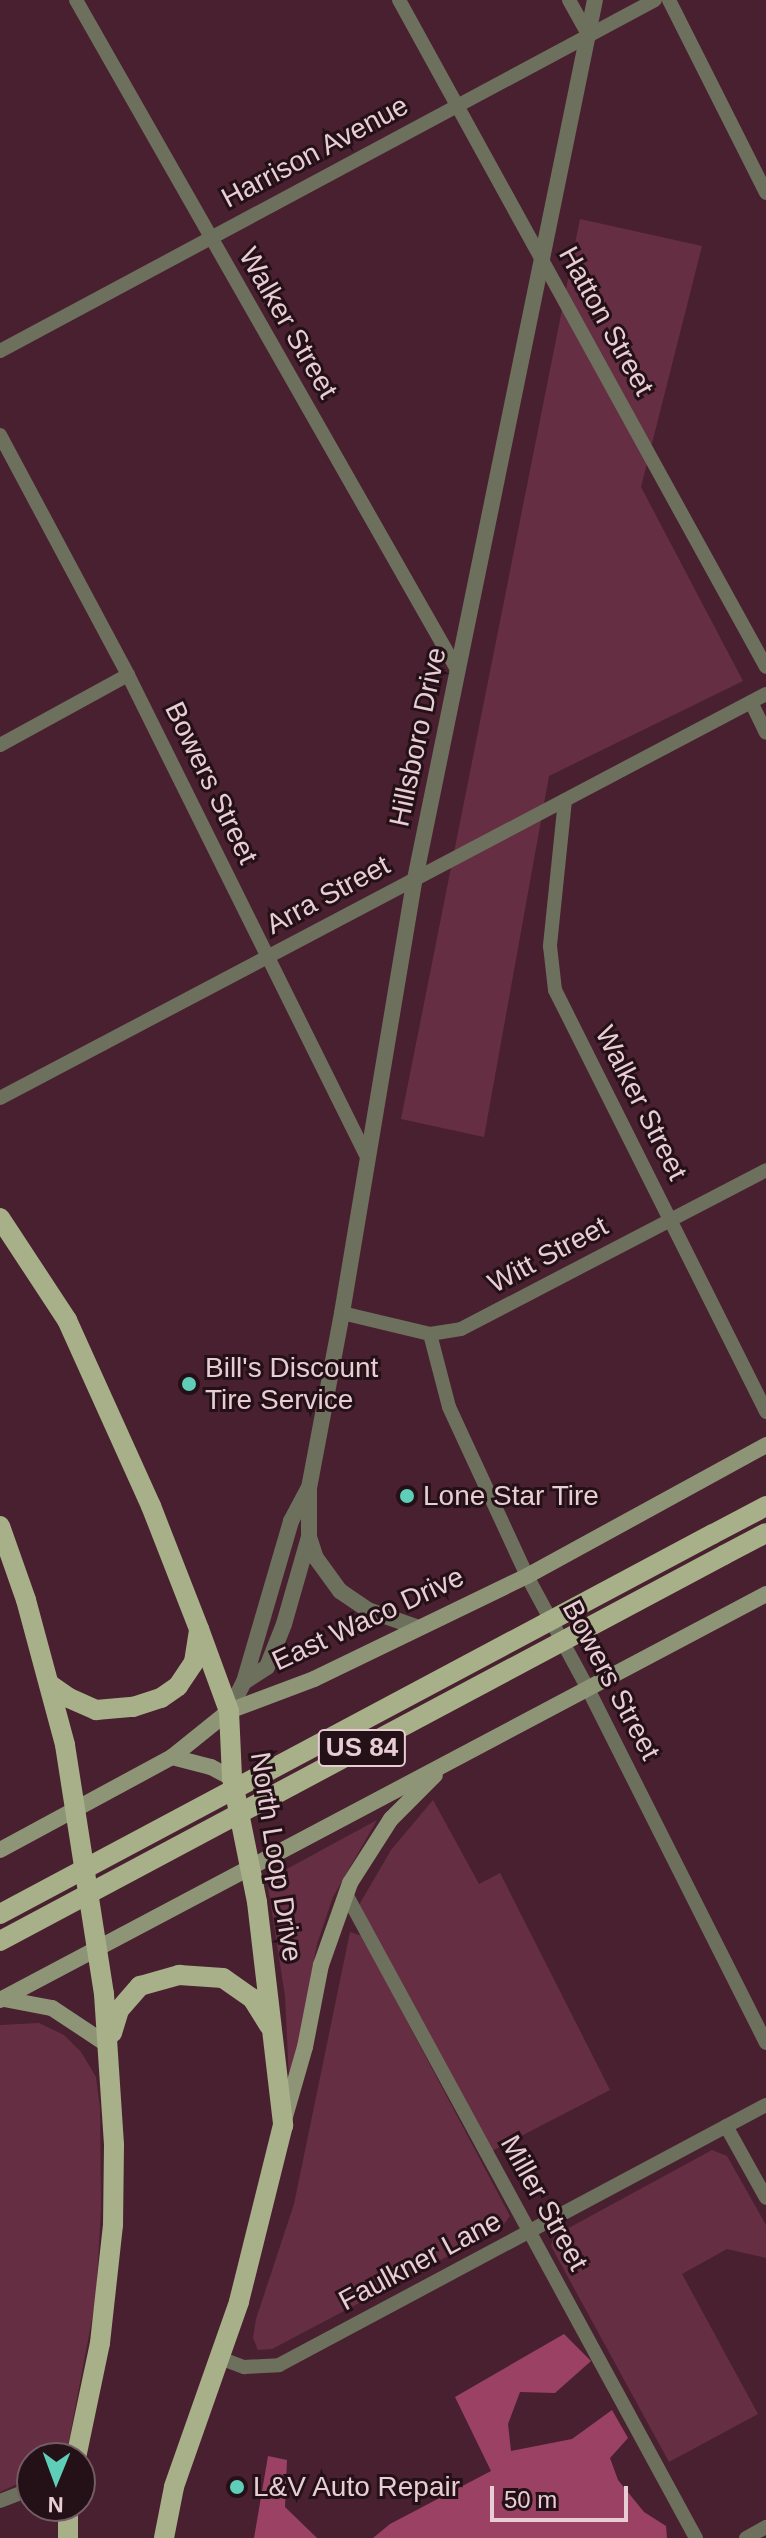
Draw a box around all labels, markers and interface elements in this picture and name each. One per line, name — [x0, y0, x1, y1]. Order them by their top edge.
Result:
street label: Harrison Avenue — [215, 88, 415, 216]
street label: Hatton Street — [551, 241, 661, 401]
street label: Walker Street — [231, 242, 345, 404]
street label: Hillsboro Drive — [383, 644, 453, 830]
street label: Bowers Street — [157, 697, 265, 869]
street label: Arra Street — [260, 848, 396, 942]
street label: Walker Street — [588, 1020, 694, 1186]
street label: Witt Street — [482, 1209, 614, 1301]
place label: Bill's Discount Tire Service — [205, 1351, 378, 1417]
marker: Bill's Discount Tire Service — [180, 1375, 198, 1393]
place label: Lone Star Tire — [423, 1479, 599, 1513]
marker: Lone Star Tire — [398, 1487, 416, 1505]
street label: East Waco Drive — [267, 1560, 469, 1678]
street label: Bowers Street — [555, 1594, 667, 1766]
road number: US 84 — [316, 1726, 408, 1770]
street label: North Loop Drive — [243, 1750, 309, 1964]
street label: Miller Street — [493, 2130, 595, 2276]
street label: Faulkner Lane — [333, 2204, 507, 2318]
north arrow — [16, 2442, 96, 2522]
place label: L&V Auto Repair — [253, 2470, 462, 2504]
scale bar — [494, 2470, 632, 2520]
marker: L&V Auto Repair — [228, 2478, 246, 2496]
text: 50 m — [504, 2486, 557, 2513]
text: N — [47, 2492, 64, 2517]

